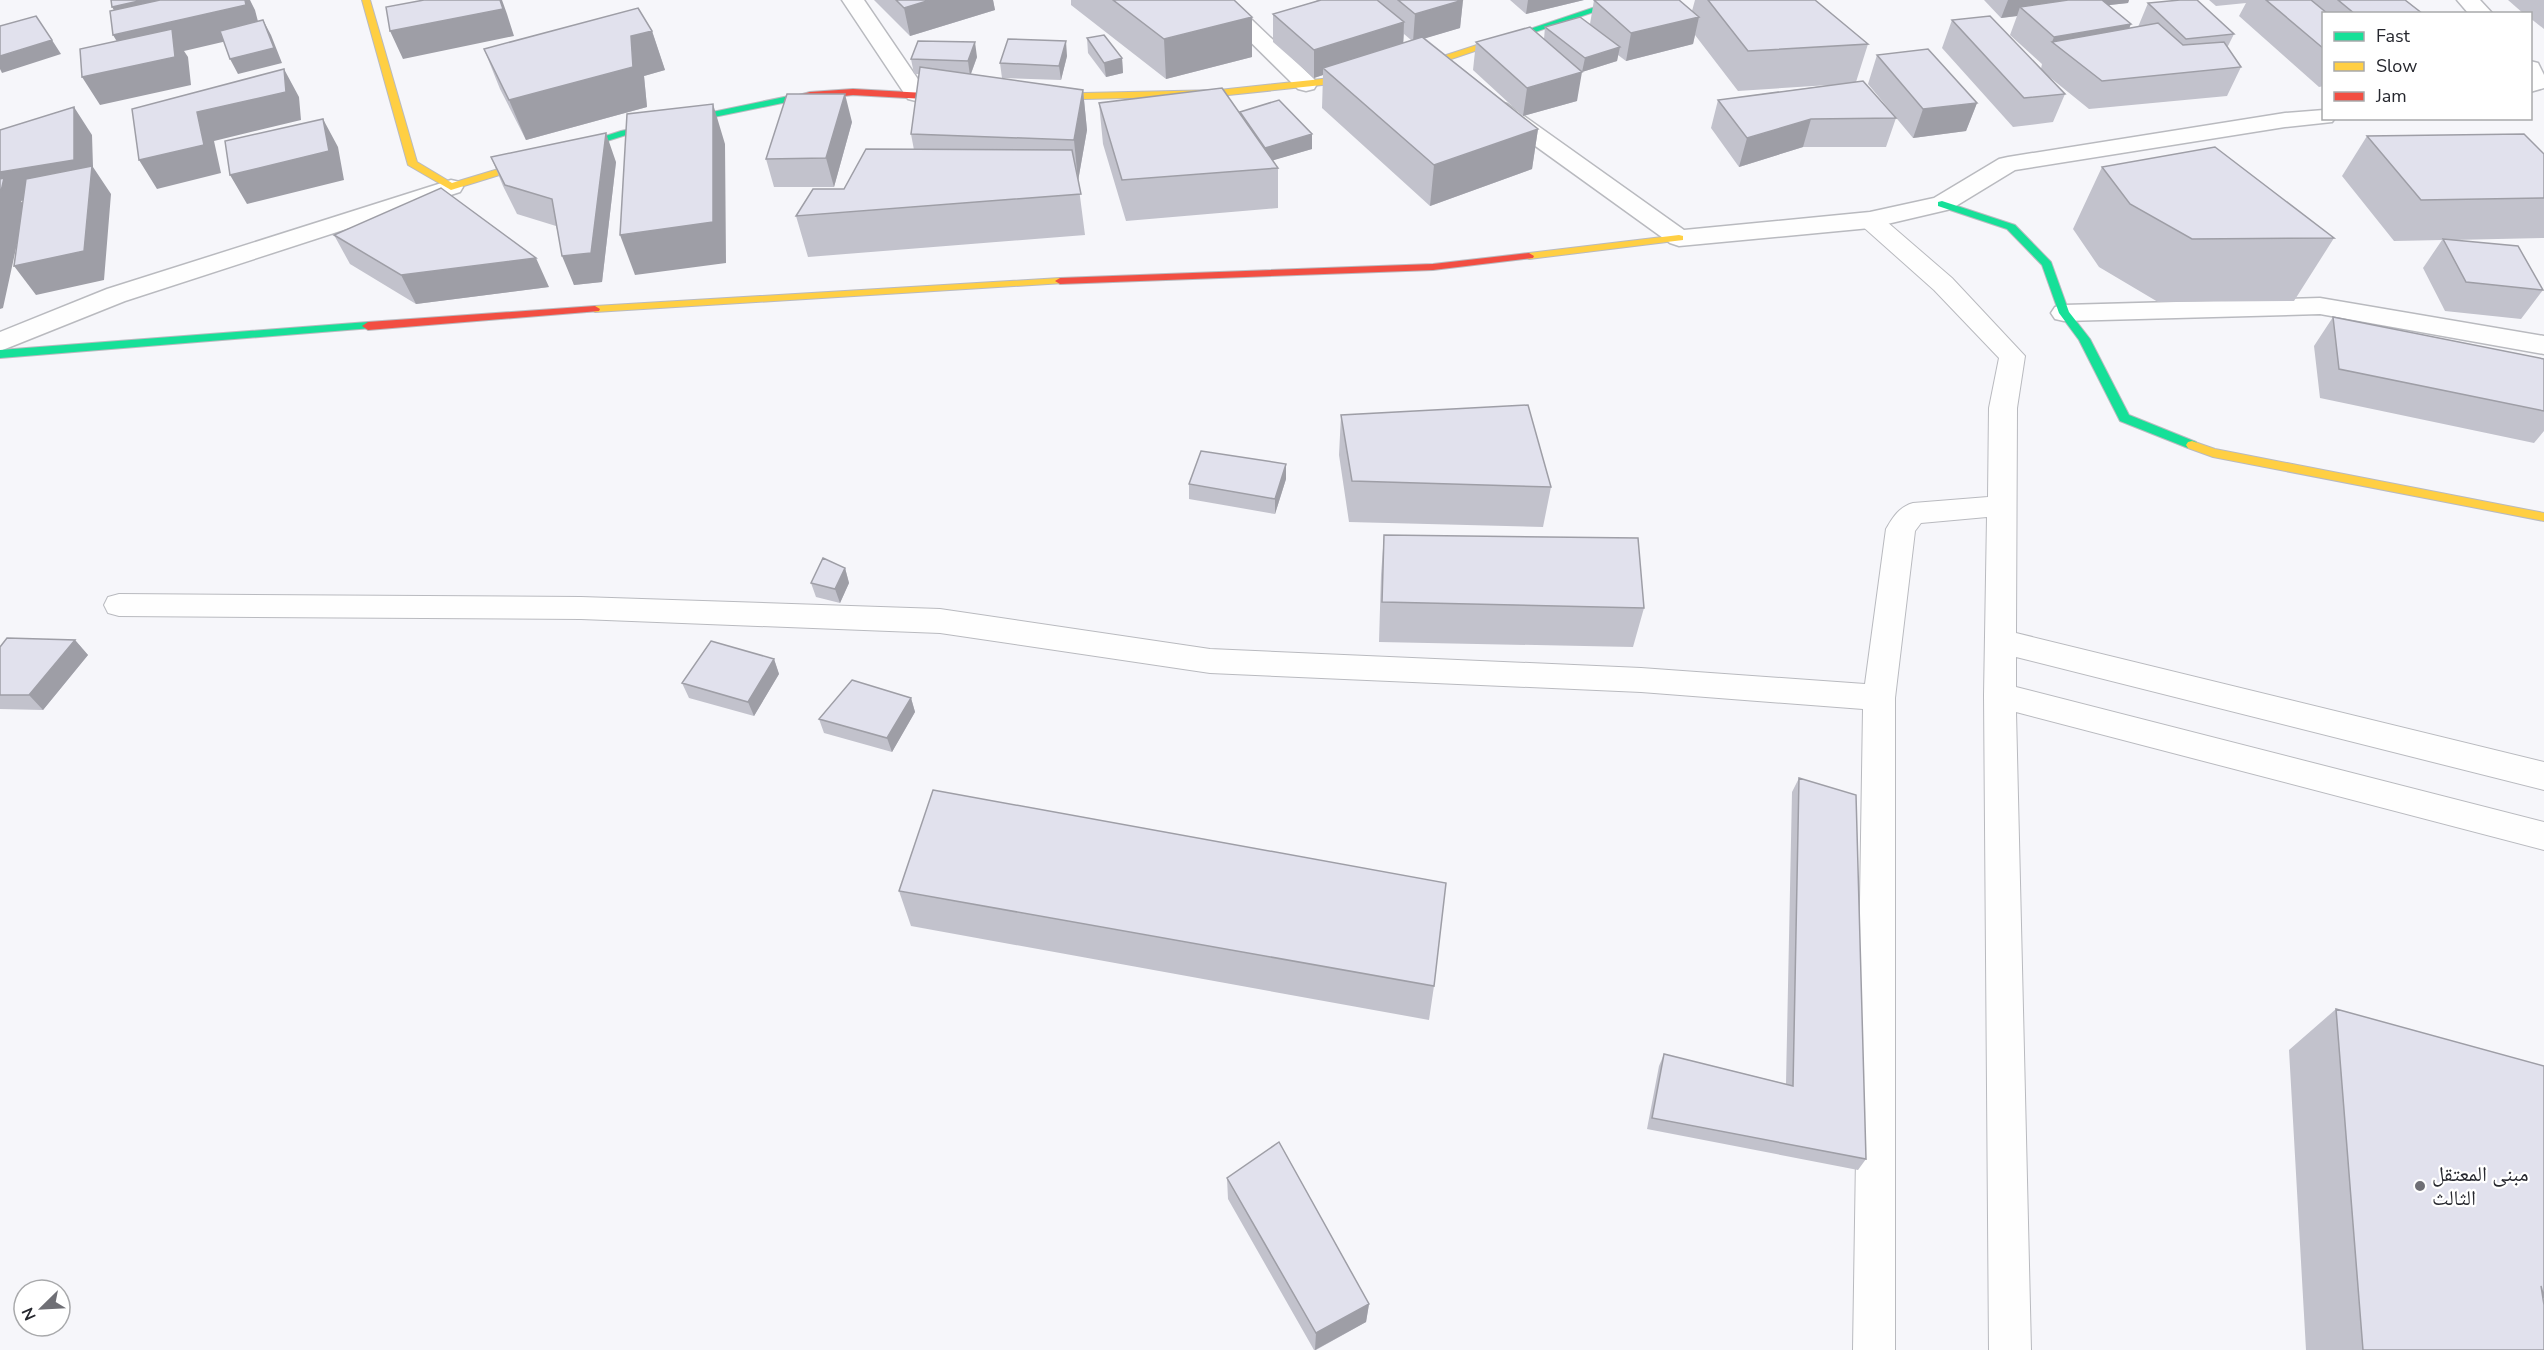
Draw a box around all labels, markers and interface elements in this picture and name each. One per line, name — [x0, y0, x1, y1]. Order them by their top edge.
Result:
legend — [2322, 12, 2532, 120]
text: Fast — [2376, 24, 2411, 48]
text: Slow — [2376, 54, 2417, 78]
text: Jam — [2375, 84, 2407, 108]
place label: مبنى المعتقل الثالث — [2432, 1160, 2529, 1212]
marker: مبنى المعتقل الثالث — [2413, 1179, 2427, 1193]
north arrow — [12, 1278, 72, 1338]
text: N — [17, 1304, 42, 1324]

